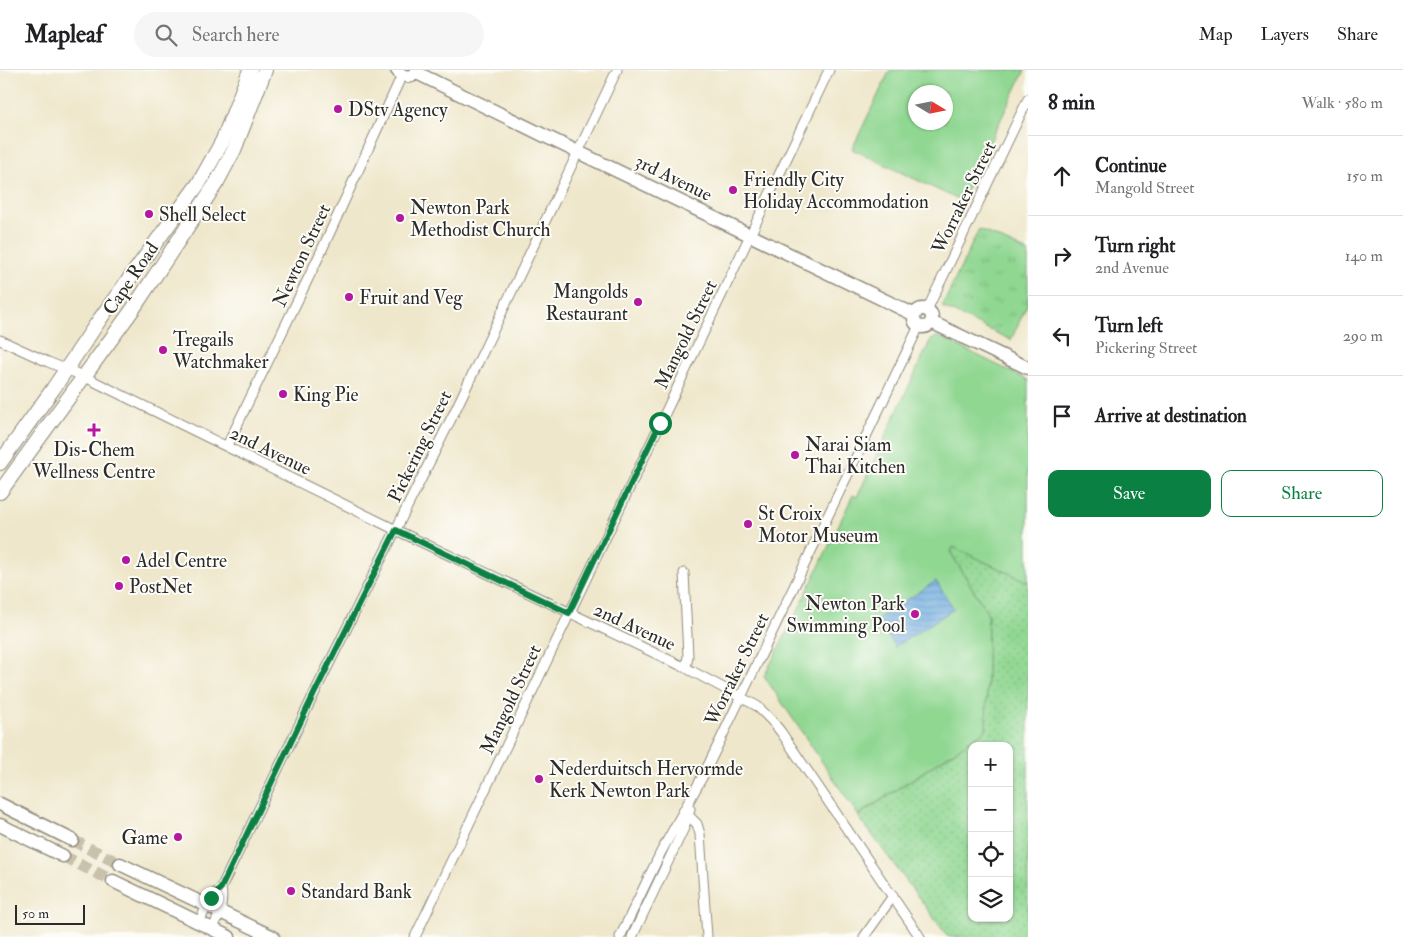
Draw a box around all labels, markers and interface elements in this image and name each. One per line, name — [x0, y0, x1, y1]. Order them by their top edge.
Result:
search box — [134, 12, 484, 57]
text: Mapleaf — [25, 19, 104, 50]
icon: search — [152, 21, 180, 49]
text: Search here — [192, 23, 279, 47]
text: Map — [1199, 23, 1233, 46]
text: Layers — [1261, 23, 1309, 46]
text: Share — [1337, 23, 1378, 46]
north arrow — [908, 85, 953, 130]
text: 8 min — [1048, 89, 1095, 116]
text: Walk · 580 m — [1301, 93, 1383, 113]
place label: DStv Agency — [348, 98, 448, 122]
marker: DStv Agency — [332, 103, 344, 115]
street label: Worraker Street — [926, 137, 1002, 259]
street label: 3rd Avenue — [631, 149, 716, 207]
text: Continue — [1095, 154, 1166, 178]
icon: ahead — [1048, 162, 1076, 190]
text: 150 m — [1346, 166, 1383, 186]
place label: Friendly City Holiday Accommodation — [743, 168, 929, 214]
text: Mangold Street — [1095, 178, 1195, 198]
marker: Friendly City Holiday Accommodation — [727, 184, 739, 196]
place label: Newton Park Methodist Church — [410, 196, 551, 242]
street label: Newton Street — [268, 200, 336, 311]
place label: Shell Select — [159, 203, 246, 227]
marker: Shell Select — [143, 208, 155, 220]
marker: Newton Park Methodist Church — [394, 212, 406, 224]
text: Turn right — [1095, 234, 1175, 258]
street label: Cape Road — [98, 237, 165, 320]
icon: right — [1048, 242, 1076, 270]
text: 140 m — [1345, 246, 1383, 266]
text: 2nd Avenue — [1095, 258, 1169, 278]
street label: Mangold Street — [649, 276, 723, 393]
place label: Mangolds Restaurant — [546, 280, 628, 326]
place label: Fruit and Veg — [359, 286, 463, 310]
marker: Fruit and Veg — [343, 291, 355, 303]
marker: Mangolds Restaurant — [632, 296, 644, 308]
text: Turn left — [1095, 314, 1163, 338]
icon: left — [1048, 322, 1076, 350]
text: 290 m — [1343, 326, 1383, 346]
place label: Tregails Watchmaker — [172, 328, 269, 374]
text: Pickering Street — [1095, 338, 1197, 358]
marker: Tregails Watchmaker — [157, 344, 169, 356]
place label: King Pie — [293, 383, 358, 407]
street label: Pickering Street — [382, 387, 457, 506]
marker: King Pie — [277, 388, 289, 400]
icon: arrive — [1048, 402, 1076, 430]
text: Arrive at destination — [1095, 404, 1247, 428]
route start — [649, 412, 672, 435]
street label: 2nd Avenue — [226, 421, 315, 481]
marker: Dis-Chem Wellness Centre — [88, 424, 100, 436]
place label: Narai Siam Thai Kitchen — [805, 433, 906, 479]
place label: Dis-Chem Wellness Centre — [32, 438, 155, 484]
marker: Narai Siam Thai Kitchen — [789, 449, 801, 461]
button: Save — [1048, 470, 1211, 517]
button: Share — [1221, 470, 1383, 517]
place label: St Croix Motor Museum — [758, 502, 879, 548]
marker: St Croix Motor Museum — [742, 518, 754, 530]
place label: Adel Centre — [135, 549, 227, 573]
marker: Adel Centre — [120, 554, 132, 566]
place label: PostNet — [129, 575, 192, 599]
marker: PostNet — [113, 580, 125, 592]
place label: Newton Park Swimming Pool — [787, 592, 905, 638]
street label: 2nd Avenue — [590, 597, 679, 656]
marker: Newton Park Swimming Pool — [909, 608, 921, 620]
street label: Worraker Street — [699, 609, 775, 731]
street label: Mangold Street — [475, 641, 547, 758]
map controls — [968, 742, 1013, 922]
button: + — [968, 742, 1013, 787]
place label: Nederduitsch Hervormde Kerk Newton Park — [549, 757, 743, 803]
marker: Nederduitsch Hervormde Kerk Newton Park — [533, 773, 545, 785]
button: − — [968, 787, 1013, 832]
place label: Game — [122, 826, 168, 850]
marker: Game — [172, 831, 184, 843]
button: locate — [968, 832, 1013, 877]
button: layers — [968, 877, 1013, 922]
place label: Standard Bank — [301, 880, 412, 904]
marker: Standard Bank — [285, 885, 297, 897]
route end — [200, 887, 223, 910]
scale bar — [15, 902, 85, 925]
text: 50 m — [22, 905, 49, 922]

